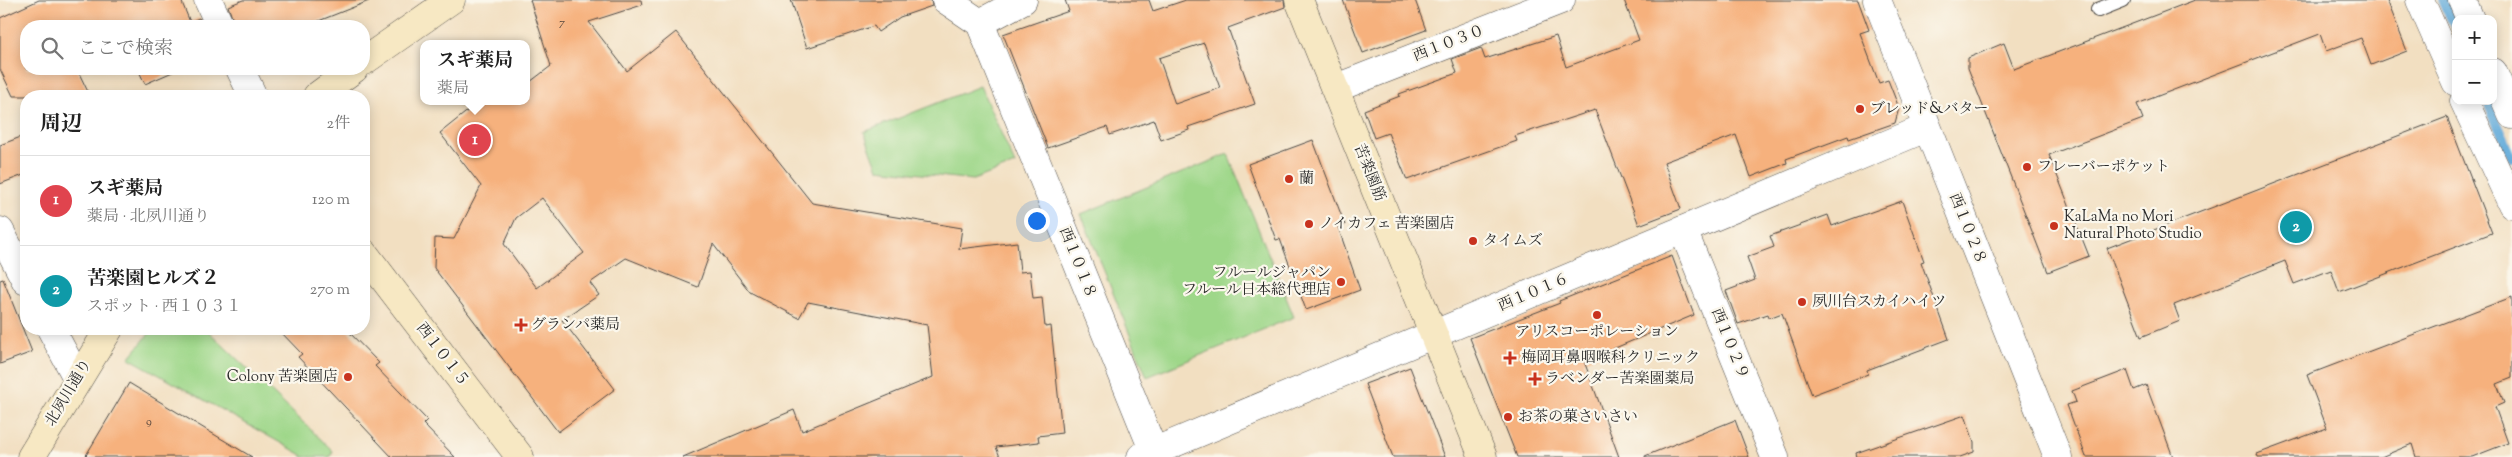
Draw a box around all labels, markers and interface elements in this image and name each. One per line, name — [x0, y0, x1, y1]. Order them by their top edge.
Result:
house number: 7 — [559, 14, 565, 32]
map controls — [2452, 15, 2497, 105]
button: + — [2452, 15, 2497, 60]
search box — [20, 20, 370, 75]
street label: 西１０３０ — [1410, 21, 1488, 67]
icon: search — [38, 34, 66, 62]
text: ここで検索 — [78, 36, 173, 63]
popup — [420, 40, 530, 105]
text: スギ薬局 — [437, 48, 513, 75]
button: − — [2452, 60, 2497, 105]
text: 薬局 — [437, 78, 469, 101]
place label: ブレッド&バター — [1870, 99, 1988, 120]
marker: ブレッド&バター — [1854, 103, 1866, 115]
text: 周辺 — [40, 110, 82, 140]
text: 2件 — [327, 113, 350, 136]
pin: 1 — [459, 121, 491, 159]
street label: 苦楽園筋 — [1348, 141, 1390, 205]
place label: フレーバーポケット — [2037, 157, 2170, 178]
marker: フレーバーポケット — [2021, 161, 2033, 173]
place label: 蘭 — [1299, 169, 1314, 190]
marker: 蘭 — [1283, 173, 1295, 185]
text: スギ薬局 — [87, 176, 163, 203]
text: 1 — [53, 189, 59, 212]
text: 120 m — [312, 189, 350, 212]
street label: 西１０２８ — [1943, 190, 1991, 268]
text: 薬局 · 北夙川通り — [87, 206, 210, 229]
place label: KaLaMa no Mori Natural Photo Studio — [2064, 207, 2202, 245]
your location — [1024, 208, 1050, 234]
pin: 2 — [2280, 208, 2312, 246]
place label: ノイカフェ 苦楽園店 — [1319, 214, 1455, 235]
marker: ノイカフェ 苦楽園店 — [1303, 218, 1315, 230]
marker: KaLaMa no Mori Natural Photo Studio — [2048, 220, 2060, 232]
street label: 西１０１８ — [1053, 224, 1101, 302]
place label: タイムズ — [1483, 231, 1543, 252]
marker: タイムズ — [1467, 235, 1479, 247]
place label: フルールジャパン フルール日本総代理店 — [1182, 263, 1331, 301]
text: 苦楽園ヒルズ２ — [87, 266, 219, 293]
street label: 西１０１６ — [1495, 269, 1573, 317]
marker: フルールジャパン フルール日本総代理店 — [1335, 276, 1347, 288]
text: 2 — [52, 279, 60, 302]
text: 270 m — [310, 279, 350, 302]
place label: 夙川台スカイハイツ — [1812, 292, 1946, 313]
text: スポット · 西１０３１ — [87, 296, 242, 319]
marker: 夙川台スカイハイツ — [1796, 296, 1808, 308]
street label: 西１０２９ — [1705, 305, 1753, 383]
marker: アリスコーポレーション — [1591, 309, 1603, 321]
place label: グランパ薬局 — [531, 315, 620, 336]
street label: 西１０１５ — [411, 319, 473, 391]
marker: グランパ薬局 — [515, 319, 527, 331]
place label: アリスコーポレーション — [1515, 322, 1679, 343]
place label: 梅岡耳鼻咽喉科クリニック — [1521, 348, 1700, 369]
marker: 梅岡耳鼻咽喉科クリニック — [1503, 351, 1517, 365]
street label: 北夙川通り — [41, 355, 97, 431]
place label: Colony 苦楽園店 — [227, 367, 338, 388]
place label: ラベンダー苦楽園薬局 — [1545, 369, 1694, 390]
marker: Colony 苦楽園店 — [342, 371, 354, 383]
marker: ラベンダー苦楽園薬局 — [1529, 373, 1541, 385]
place label: お茶の菓さいさい — [1518, 407, 1638, 428]
marker: お茶の菓さいさい — [1502, 411, 1514, 423]
house number: 9 — [146, 413, 152, 431]

